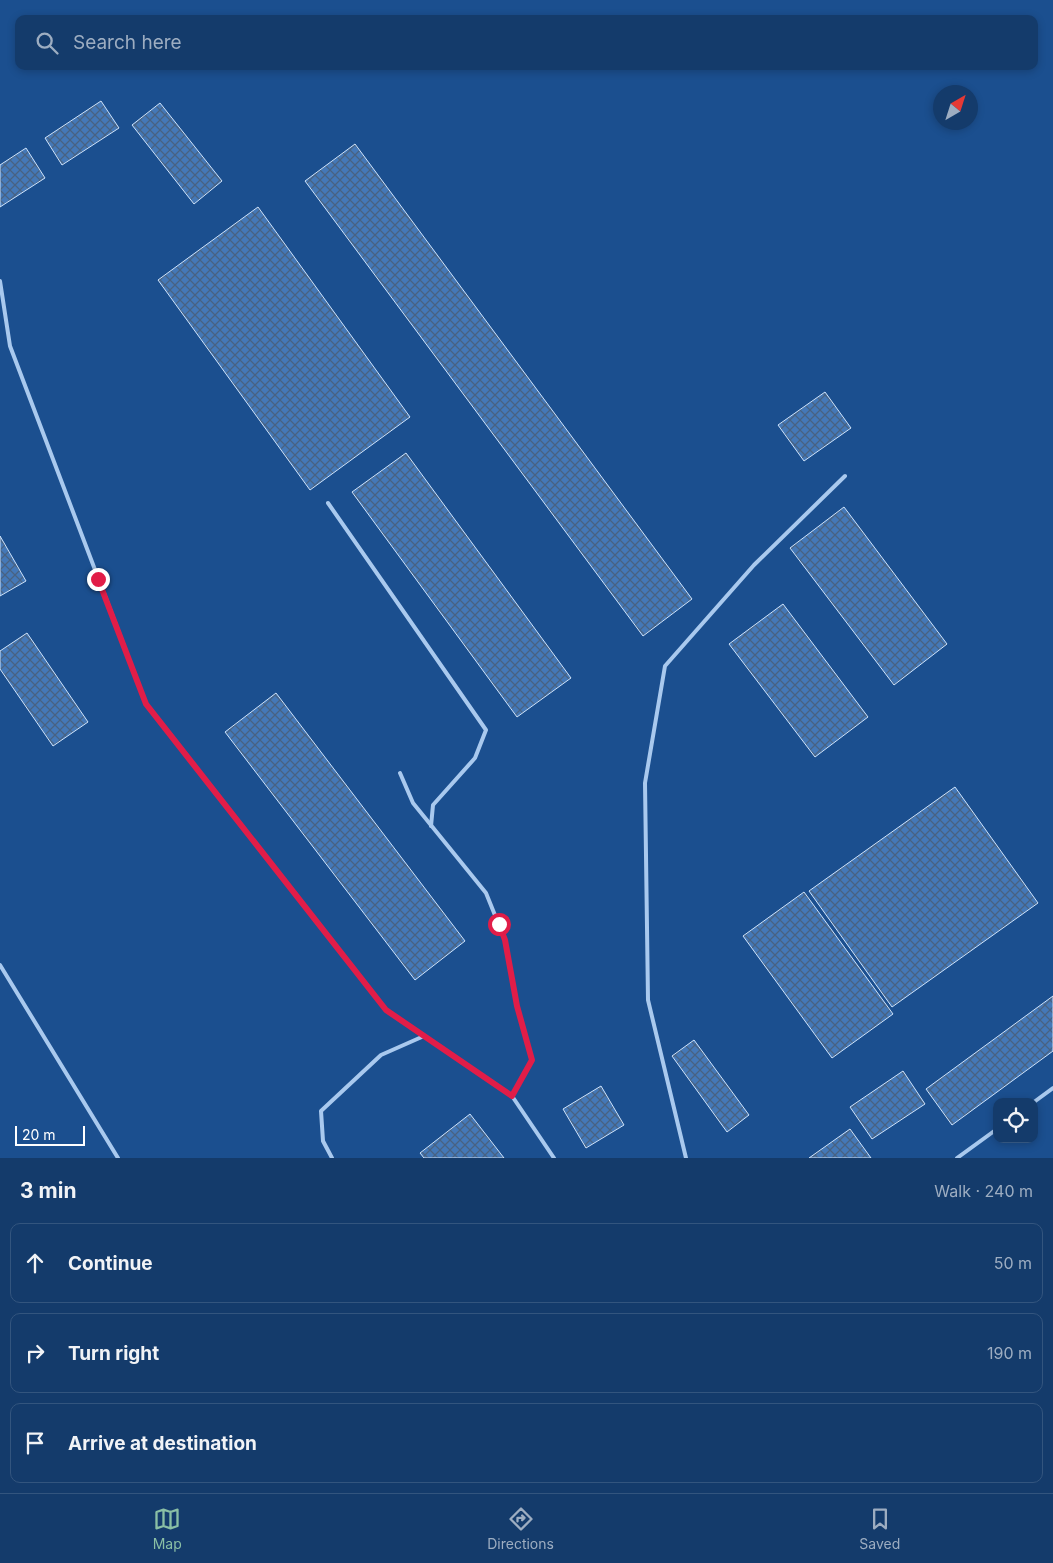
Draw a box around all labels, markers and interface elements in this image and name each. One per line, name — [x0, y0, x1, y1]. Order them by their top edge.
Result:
search box — [15, 15, 1038, 70]
icon: search — [33, 29, 61, 57]
text: Search here — [73, 31, 182, 54]
north arrow — [933, 85, 978, 130]
route end — [87, 568, 110, 591]
route start — [488, 913, 511, 936]
map controls — [993, 1098, 1038, 1143]
button: locate — [993, 1098, 1038, 1143]
scale bar — [15, 1123, 85, 1146]
text: 20 m — [22, 1126, 56, 1143]
text: 3 min — [20, 1178, 76, 1203]
text: Walk · 240 m — [934, 1181, 1033, 1201]
icon: ahead — [21, 1249, 49, 1277]
text: Continue — [68, 1252, 153, 1275]
text: 50 m — [994, 1253, 1032, 1273]
icon: right — [21, 1339, 49, 1367]
text: Turn right — [68, 1342, 159, 1365]
text: 190 m — [987, 1343, 1032, 1363]
icon: arrive — [21, 1429, 49, 1457]
text: Arrive at destination — [68, 1432, 257, 1455]
tab: Map — [153, 1505, 182, 1552]
tab: Directions — [487, 1505, 554, 1552]
tab: Saved — [859, 1505, 900, 1552]

